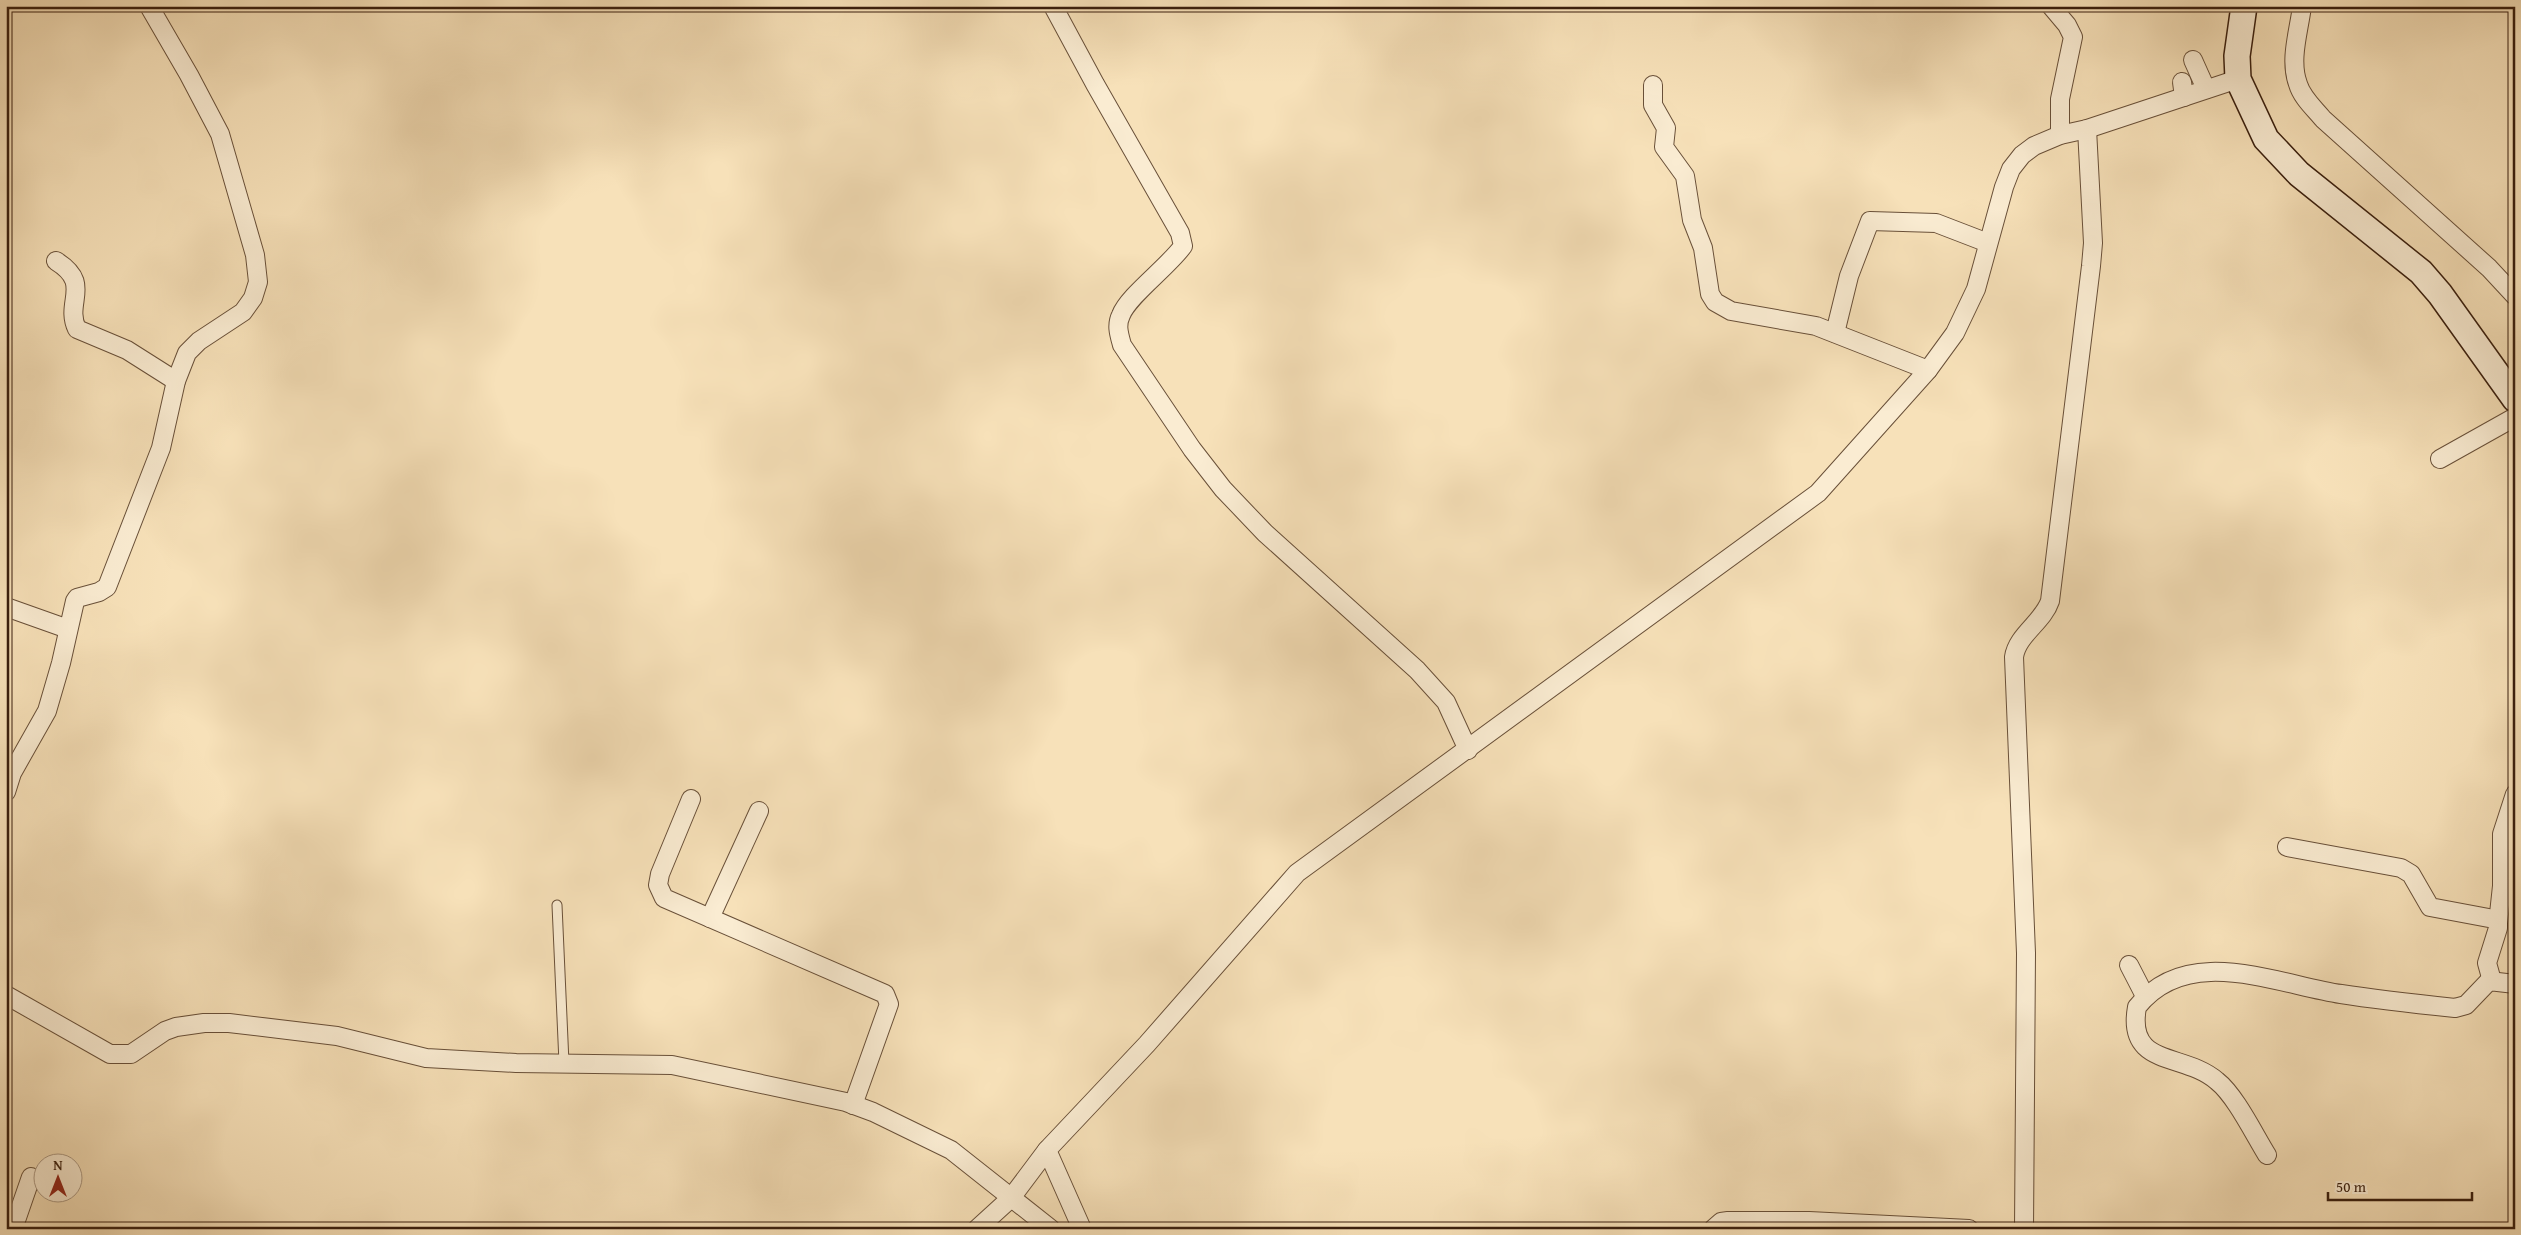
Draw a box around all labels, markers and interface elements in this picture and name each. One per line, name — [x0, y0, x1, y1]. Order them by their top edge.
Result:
north arrow — [32, 1152, 82, 1202]
text: N — [53, 1155, 63, 1175]
scale bar — [2328, 1170, 2472, 1202]
text: 50 m — [2336, 1176, 2367, 1197]

